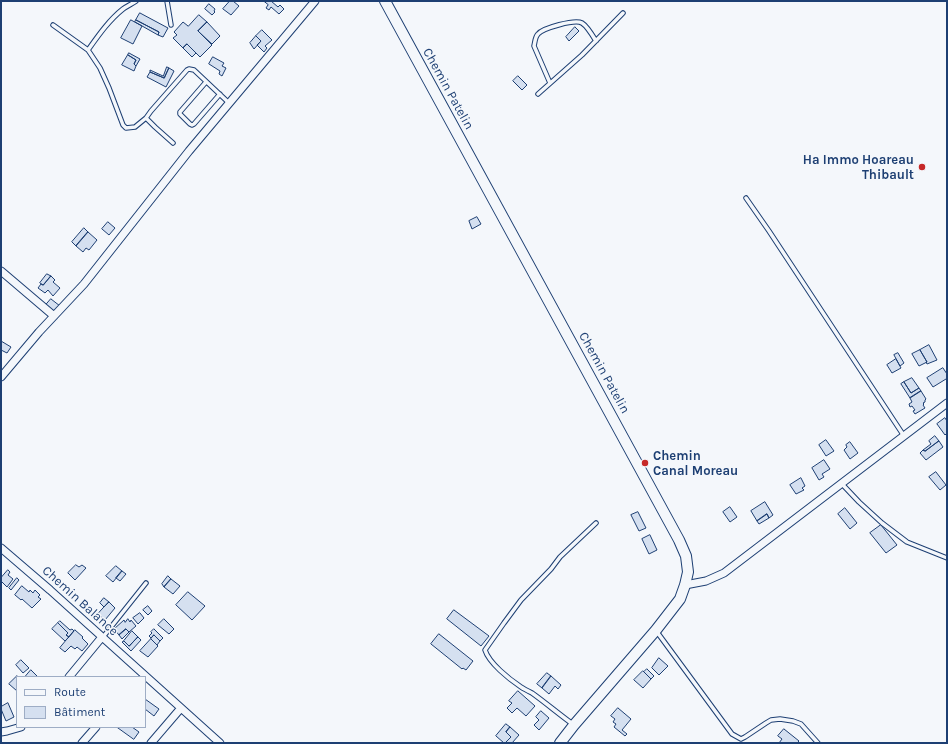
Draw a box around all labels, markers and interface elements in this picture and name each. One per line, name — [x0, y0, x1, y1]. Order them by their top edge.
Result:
street label: Chemin Patelin — [419, 46, 477, 132]
place label: Ha Immo Hoareau Thibault — [803, 152, 914, 183]
marker: Ha Immo Hoareau Thibault — [917, 162, 927, 172]
street label: Chemin Patelin — [575, 330, 633, 416]
place label: Chemin Canal Moreau — [653, 448, 738, 479]
marker: Chemin Canal Moreau — [640, 458, 650, 468]
street label: Chemin Balance — [39, 563, 121, 639]
legend — [16, 676, 146, 728]
text: Route — [54, 685, 86, 699]
text: Bâtiment — [54, 705, 105, 719]

